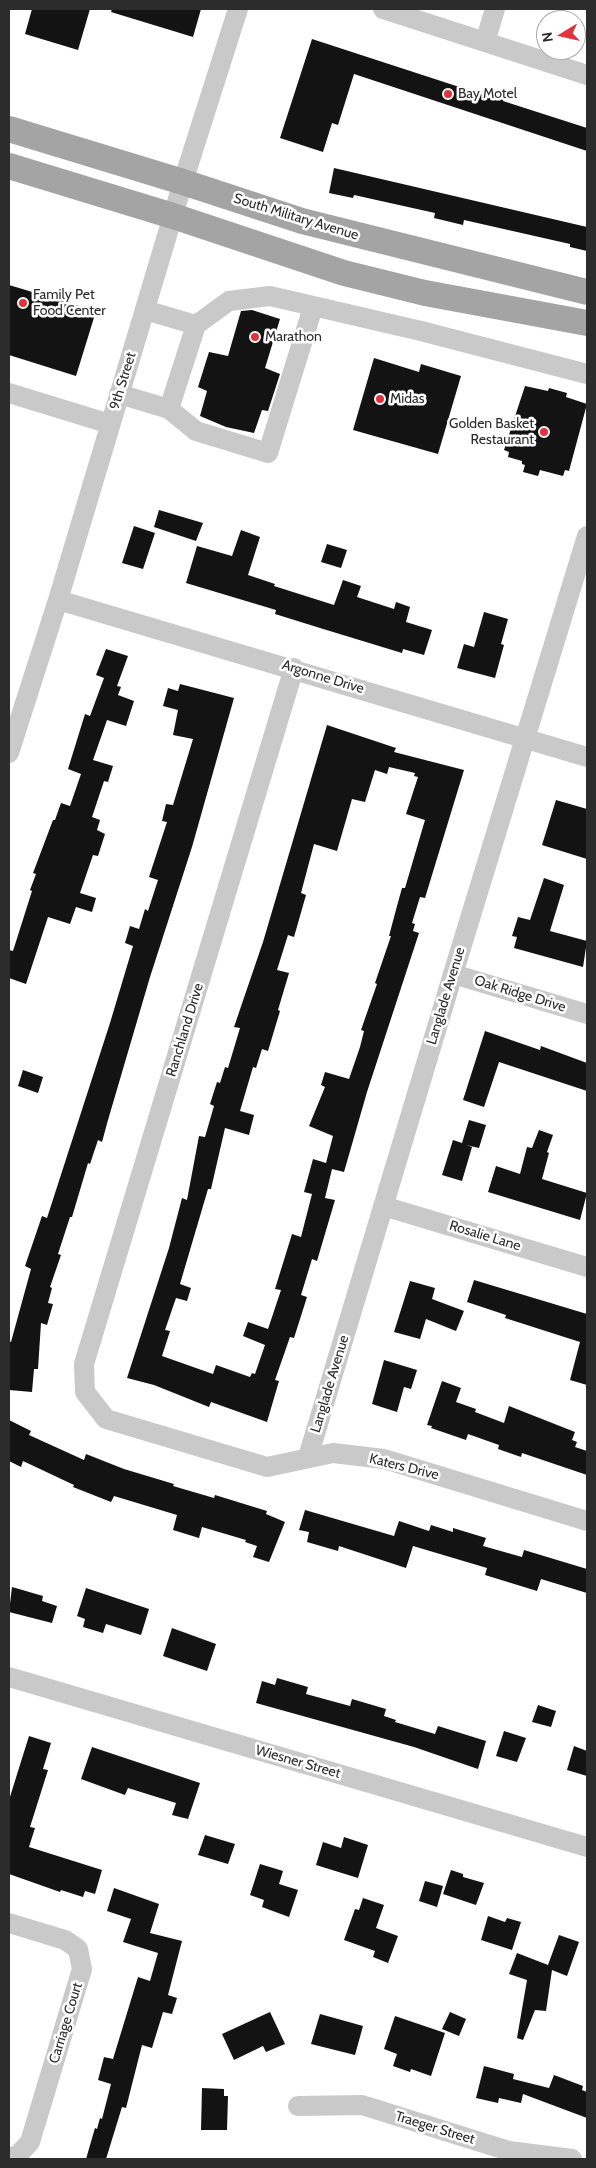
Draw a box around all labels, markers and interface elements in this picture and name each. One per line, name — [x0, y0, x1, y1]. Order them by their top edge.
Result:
north arrow — [536, 10, 586, 60]
text: N — [538, 31, 557, 43]
place label: Bay Motel — [458, 86, 517, 102]
marker: Bay Motel — [442, 88, 454, 100]
street label: South Military Avenue — [232, 190, 360, 244]
place label: Family Pet Food Center — [33, 287, 106, 320]
marker: Family Pet Food Center — [17, 297, 29, 309]
place label: Marathon — [265, 329, 322, 345]
marker: Marathon — [249, 331, 261, 343]
street label: 9th Street — [106, 350, 140, 412]
place label: Midas — [390, 391, 424, 407]
marker: Midas — [374, 393, 386, 405]
place label: Golden Basket Restaurant — [449, 416, 534, 448]
marker: Golden Basket Restaurant — [538, 426, 550, 438]
street label: Argonne Drive — [280, 657, 366, 697]
street label: Langlade Avenue — [423, 945, 469, 1047]
street label: Oak Ridge Drive — [472, 972, 568, 1016]
street label: Ranchland Drive — [163, 981, 207, 1079]
street label: Rosalie Lane — [447, 1217, 523, 1255]
street label: Langlade Avenue — [307, 1333, 353, 1435]
street label: Katers Drive — [367, 1450, 441, 1484]
street label: Wiesner Street — [254, 1742, 342, 1782]
street label: Carriage Court — [46, 1980, 86, 2066]
street label: Traeger Street — [393, 2108, 477, 2148]

